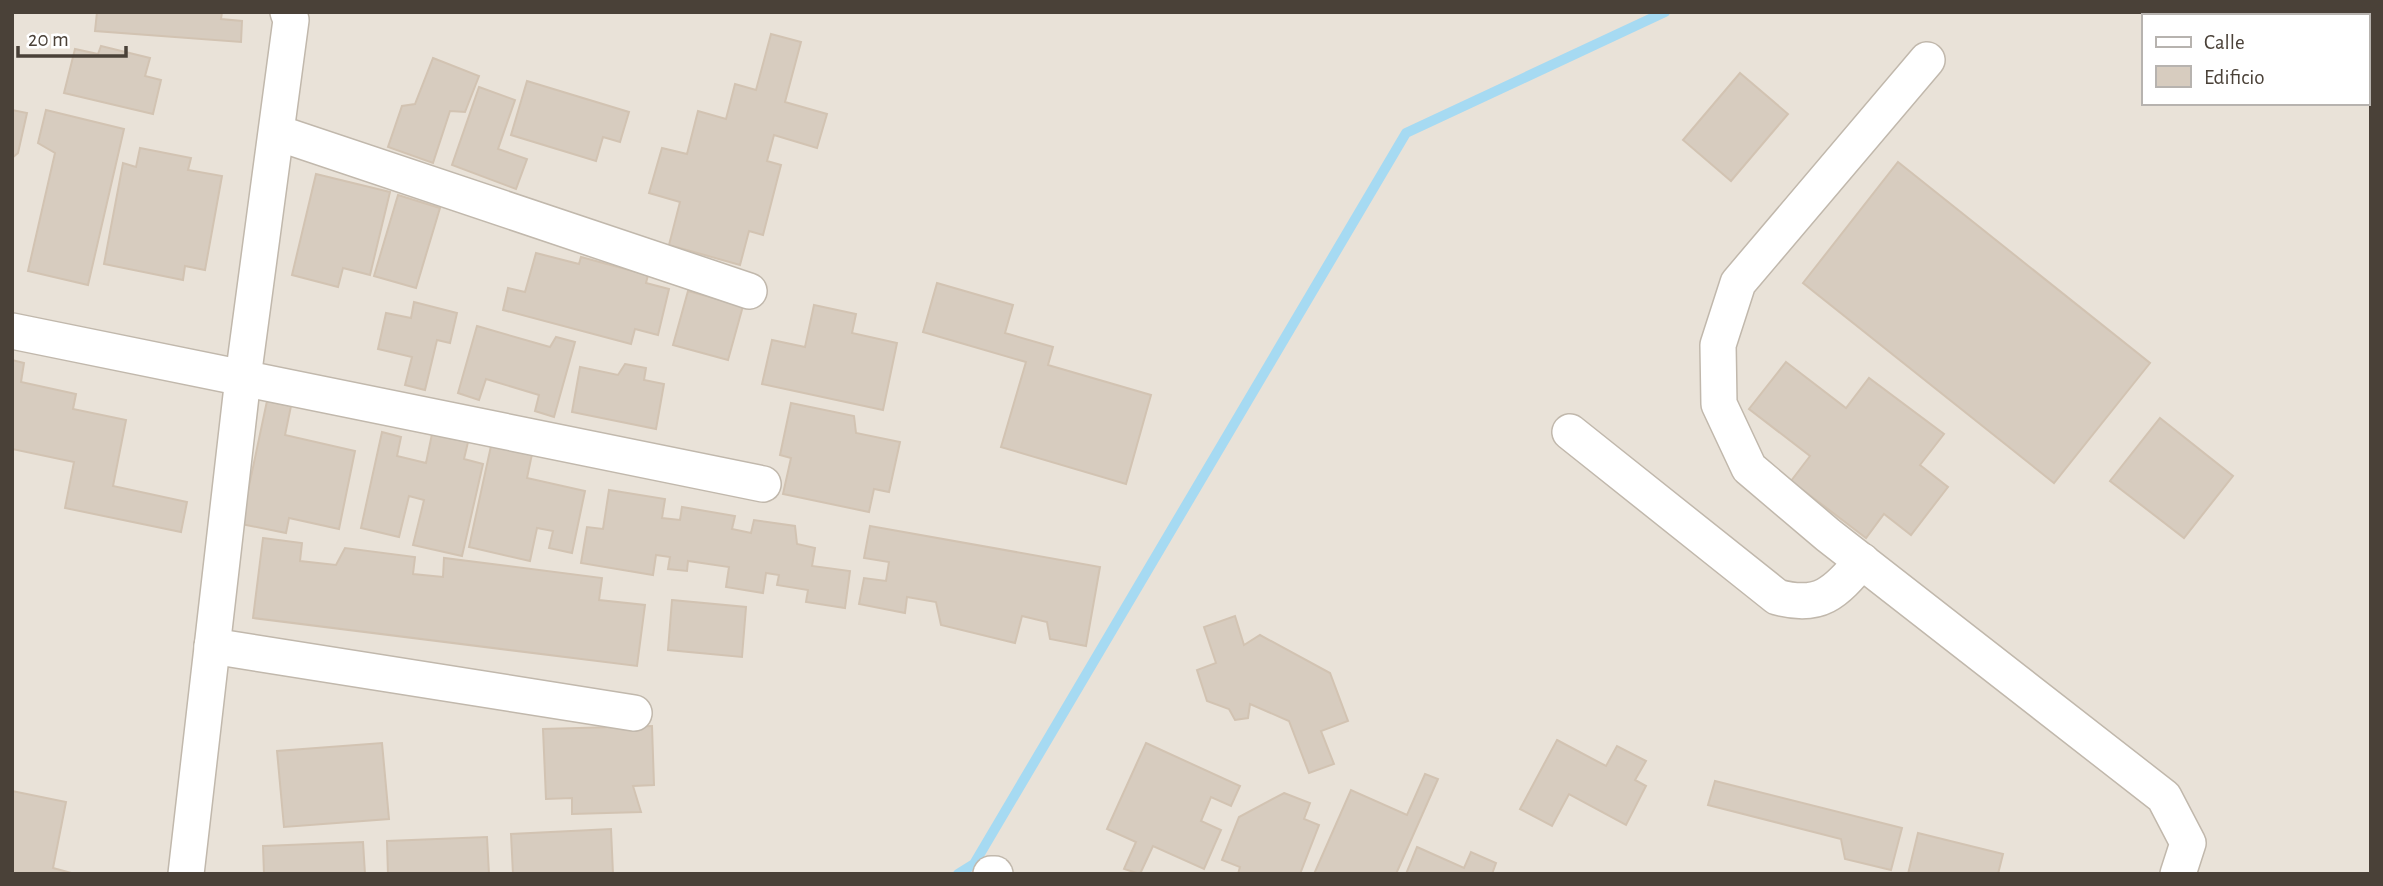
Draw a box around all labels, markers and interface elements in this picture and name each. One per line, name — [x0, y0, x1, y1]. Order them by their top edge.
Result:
scale bar — [18, 14, 126, 58]
legend — [2142, 14, 2369, 105]
text: 20 m — [28, 29, 69, 50]
text: Calle — [2204, 32, 2245, 53]
text: Edificio — [2204, 67, 2265, 88]

